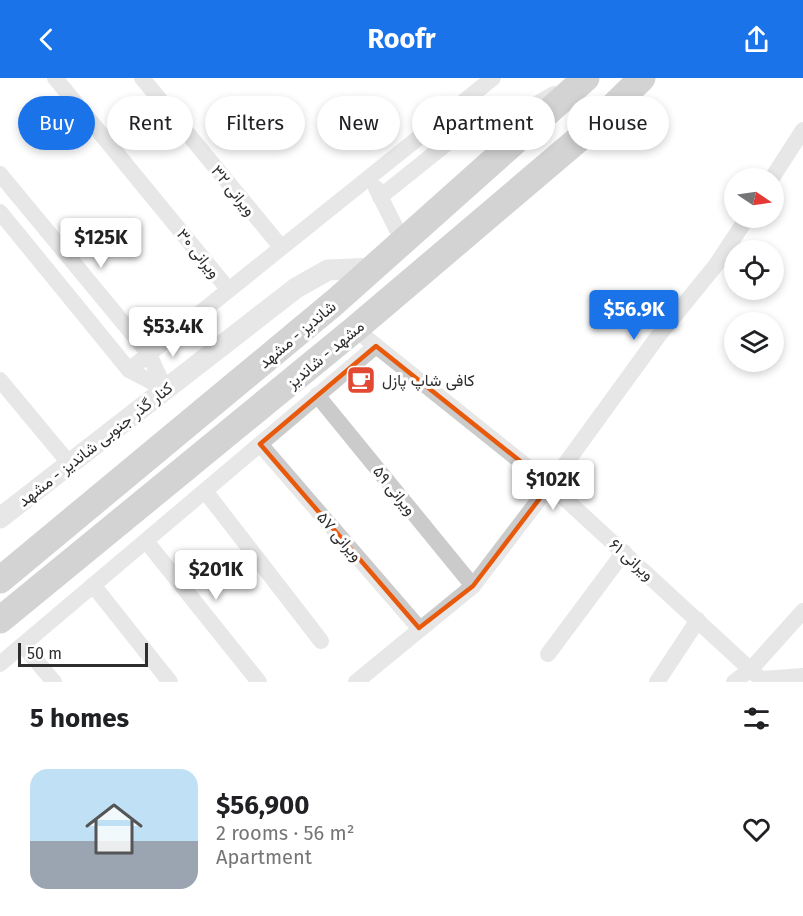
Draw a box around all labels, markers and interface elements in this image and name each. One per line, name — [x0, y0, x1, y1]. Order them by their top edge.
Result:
icon: back — [30, 23, 63, 56]
text: Roofr — [367, 23, 436, 55]
icon: share — [740, 23, 773, 56]
chip: Buy — [18, 96, 95, 150]
chip: Rent — [107, 96, 193, 150]
chip: Filters — [205, 96, 305, 150]
chip: New — [317, 96, 400, 150]
chip: Apartment — [412, 96, 555, 150]
chip: House — [567, 96, 669, 150]
street label: ویرانی ۳۲ — [207, 161, 260, 220]
north arrow — [724, 168, 784, 228]
map controls — [724, 168, 784, 372]
pin: $125K — [59, 218, 143, 269]
text: $125K — [74, 225, 128, 249]
street label: ویرانی ۳۰ — [172, 225, 224, 282]
button: locate — [724, 240, 784, 300]
pin: $56.9K — [585, 290, 683, 341]
street label: شاندیز - مشهد — [255, 297, 340, 373]
text: $56.9K — [603, 297, 665, 321]
pin: $53.4K — [124, 307, 222, 358]
button: layers — [724, 312, 784, 372]
text: $53.4K — [143, 314, 203, 338]
street label: مشهد - شاندیز — [282, 317, 368, 394]
cafe icon: کافی شاپ پازل — [345, 364, 377, 396]
place label: کافی شاپ پازل — [382, 371, 475, 392]
street label: کنار گذر جنوبی شاندیز - مشهد — [14, 378, 177, 511]
pin: $102K — [511, 460, 595, 511]
street label: ویرانی ۵۹ — [368, 462, 420, 519]
text: $102K — [526, 467, 580, 491]
street label: ویرانی ۵۷ — [312, 508, 366, 566]
street label: ویرانی ۶۱ — [605, 535, 658, 585]
pin: $201K — [174, 550, 258, 601]
text: $201K — [189, 557, 243, 581]
scale bar — [18, 640, 148, 668]
text: 50 m — [27, 644, 62, 663]
icon: filters — [740, 702, 773, 735]
text: 5 homes — [30, 703, 129, 734]
text: $56,900 — [216, 790, 310, 821]
icon: home — [78, 793, 150, 865]
icon: heart — [740, 813, 773, 846]
text: 2 rooms · 56 m² — [216, 821, 355, 845]
text: Apartment — [216, 845, 312, 869]

